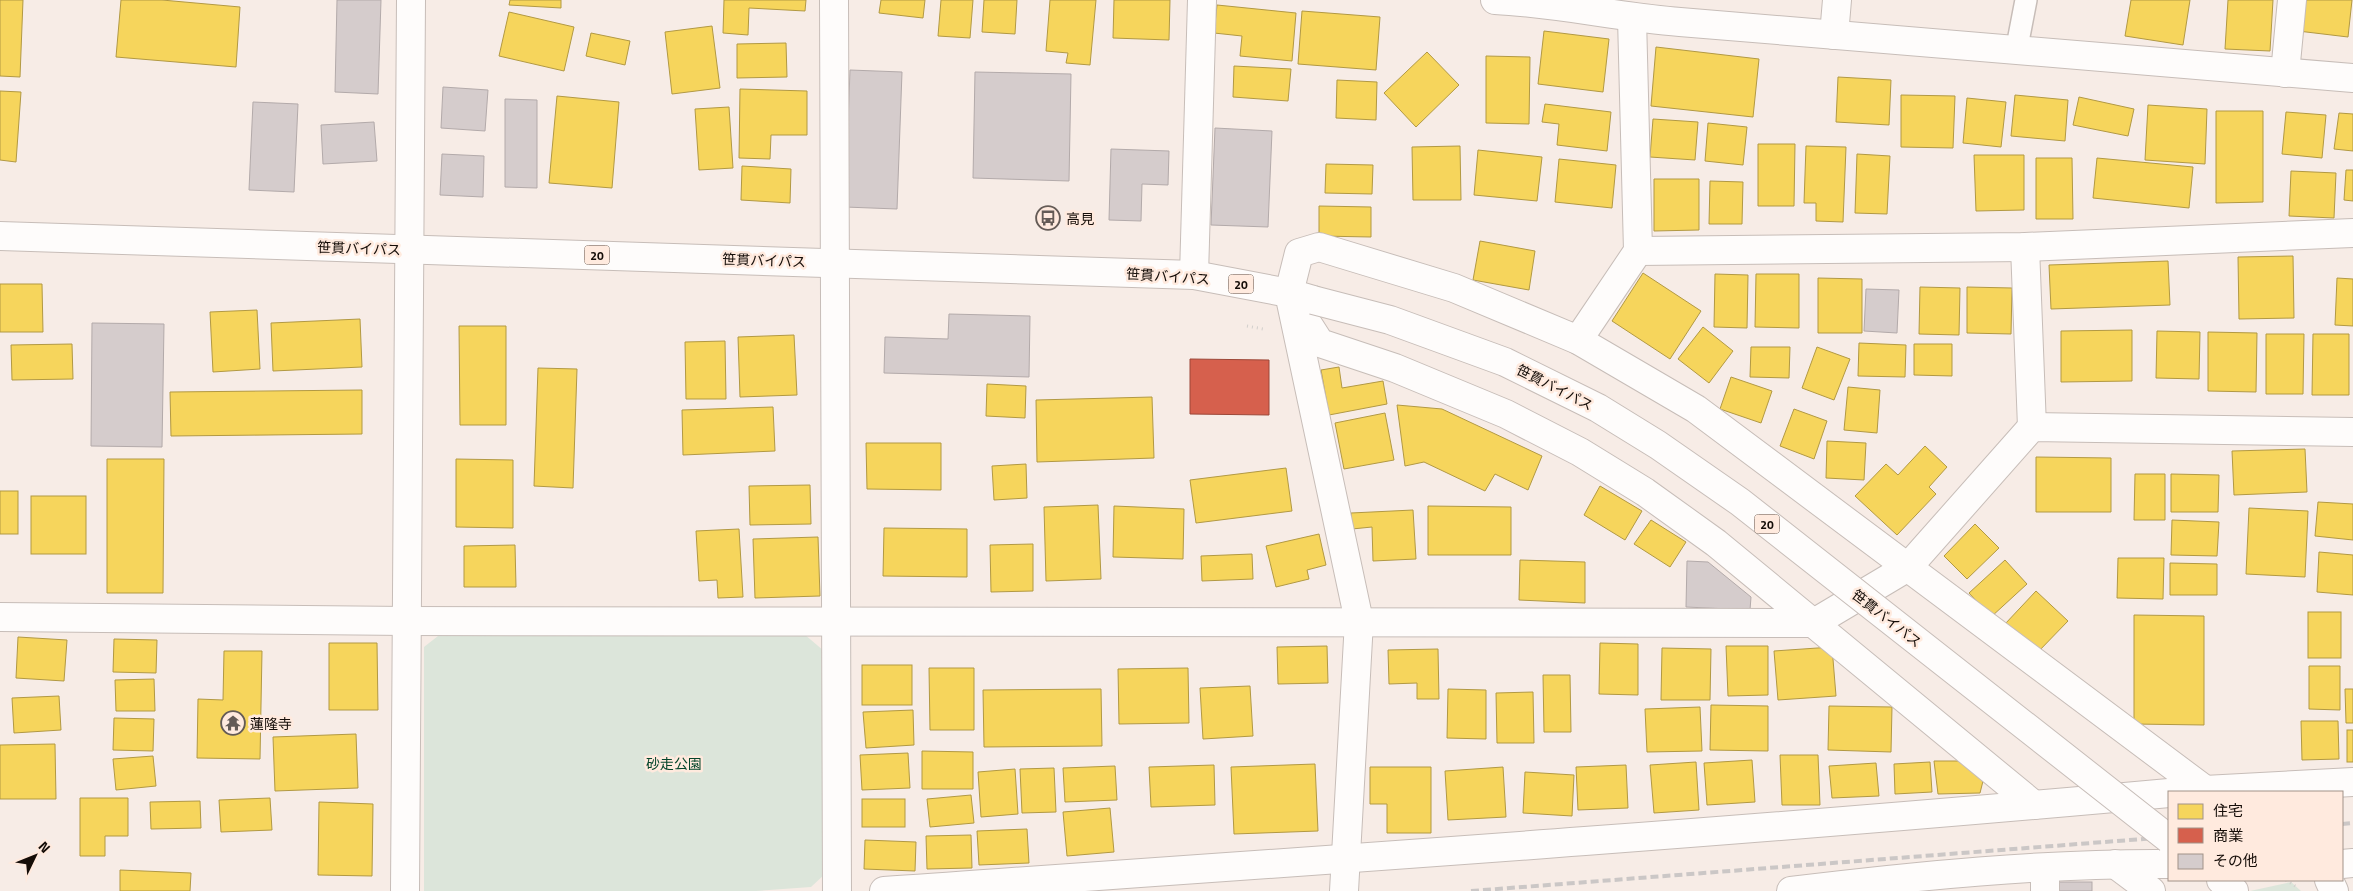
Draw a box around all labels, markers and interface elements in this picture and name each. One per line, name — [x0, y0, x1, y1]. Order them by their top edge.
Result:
bus stop icon: 高見 — [1035, 205, 1061, 231]
place label: 高見 — [1066, 208, 1094, 229]
street label: 笹貫バイパス — [317, 236, 401, 260]
road number: 20 — [584, 246, 610, 264]
street label: 笹貫バイパス — [722, 248, 806, 272]
street label: 笹貫バイパス — [1126, 263, 1210, 289]
road number: 20 — [1228, 274, 1254, 294]
street label: 笹貫バイパス — [1513, 359, 1597, 415]
road number: 20 — [1754, 514, 1780, 534]
street label: 笹貫バイパス — [1848, 584, 1926, 652]
temple icon: 蓮隆寺 — [220, 710, 246, 736]
place label: 蓮隆寺 — [250, 713, 292, 734]
park label: 砂走公園 — [646, 753, 702, 774]
legend — [2168, 791, 2343, 881]
text: 住宅 — [2213, 799, 2243, 822]
text: 商業 — [2213, 824, 2243, 847]
north arrow — [10, 831, 60, 881]
text: N — [34, 836, 56, 858]
text: その他 — [2213, 849, 2258, 872]

